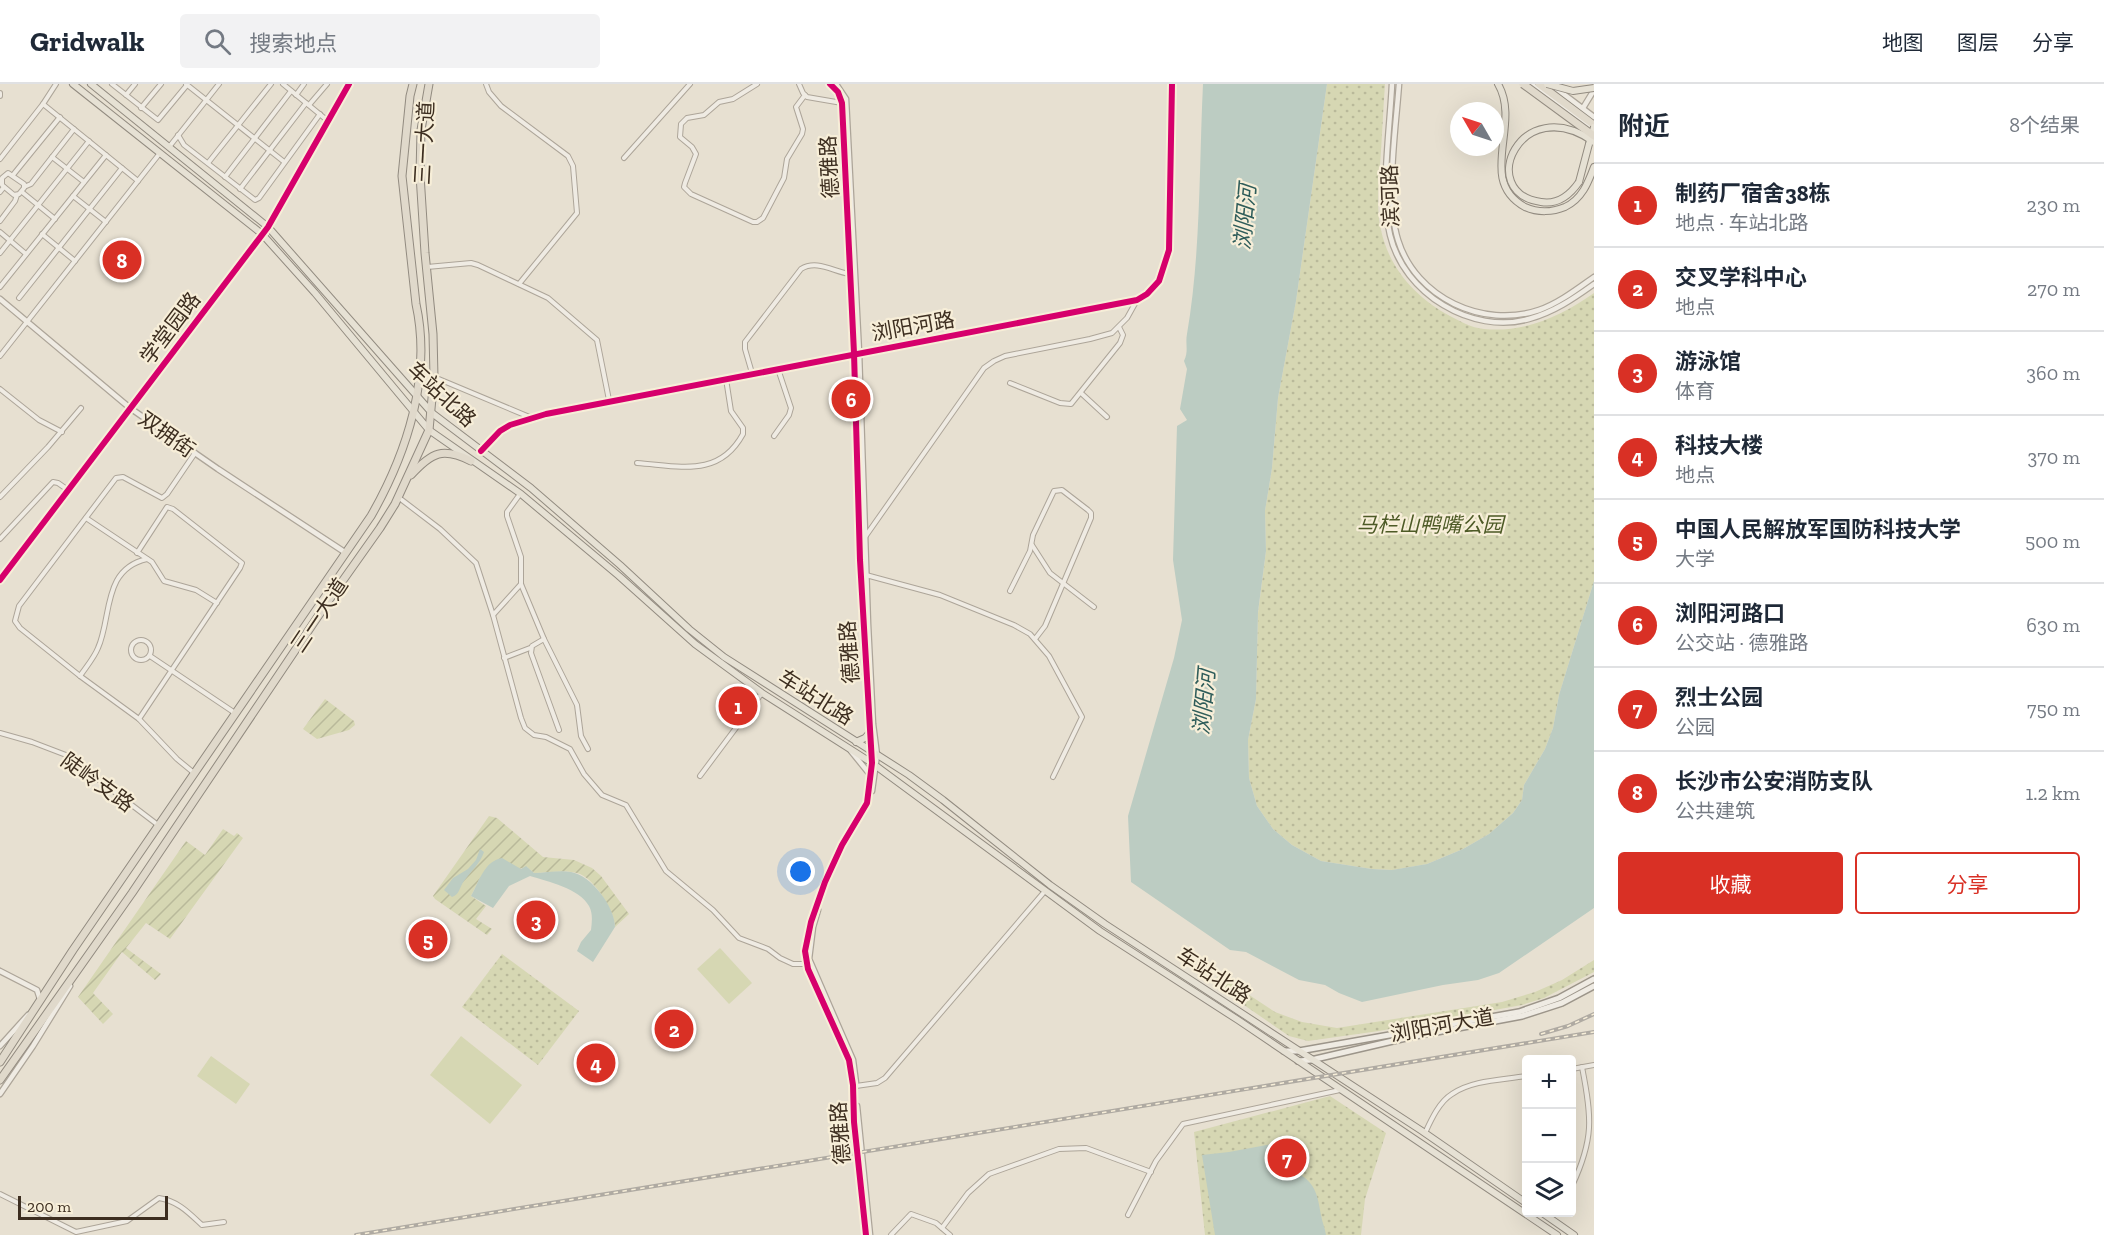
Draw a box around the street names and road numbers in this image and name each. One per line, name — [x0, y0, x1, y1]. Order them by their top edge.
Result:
street label: 三一大道 — [409, 100, 439, 186]
street label: 德雅路 — [815, 135, 843, 199]
street label: 滨河路 — [1376, 164, 1404, 228]
street label: 学堂园路 — [135, 287, 205, 369]
street label: 浏阳河路 — [869, 306, 957, 346]
street label: 车站北路 — [403, 356, 481, 432]
street label: 双拥街 — [134, 406, 200, 462]
street label: 三一大道 — [285, 573, 353, 657]
street label: 德雅路 — [834, 620, 864, 684]
street label: 车站北路 — [774, 664, 858, 730]
street label: 陡岭支路 — [57, 747, 139, 817]
street label: 车站北路 — [1172, 942, 1256, 1008]
street label: 浏阳河大道 — [1388, 1004, 1496, 1046]
street label: 德雅路 — [825, 1101, 855, 1165]

